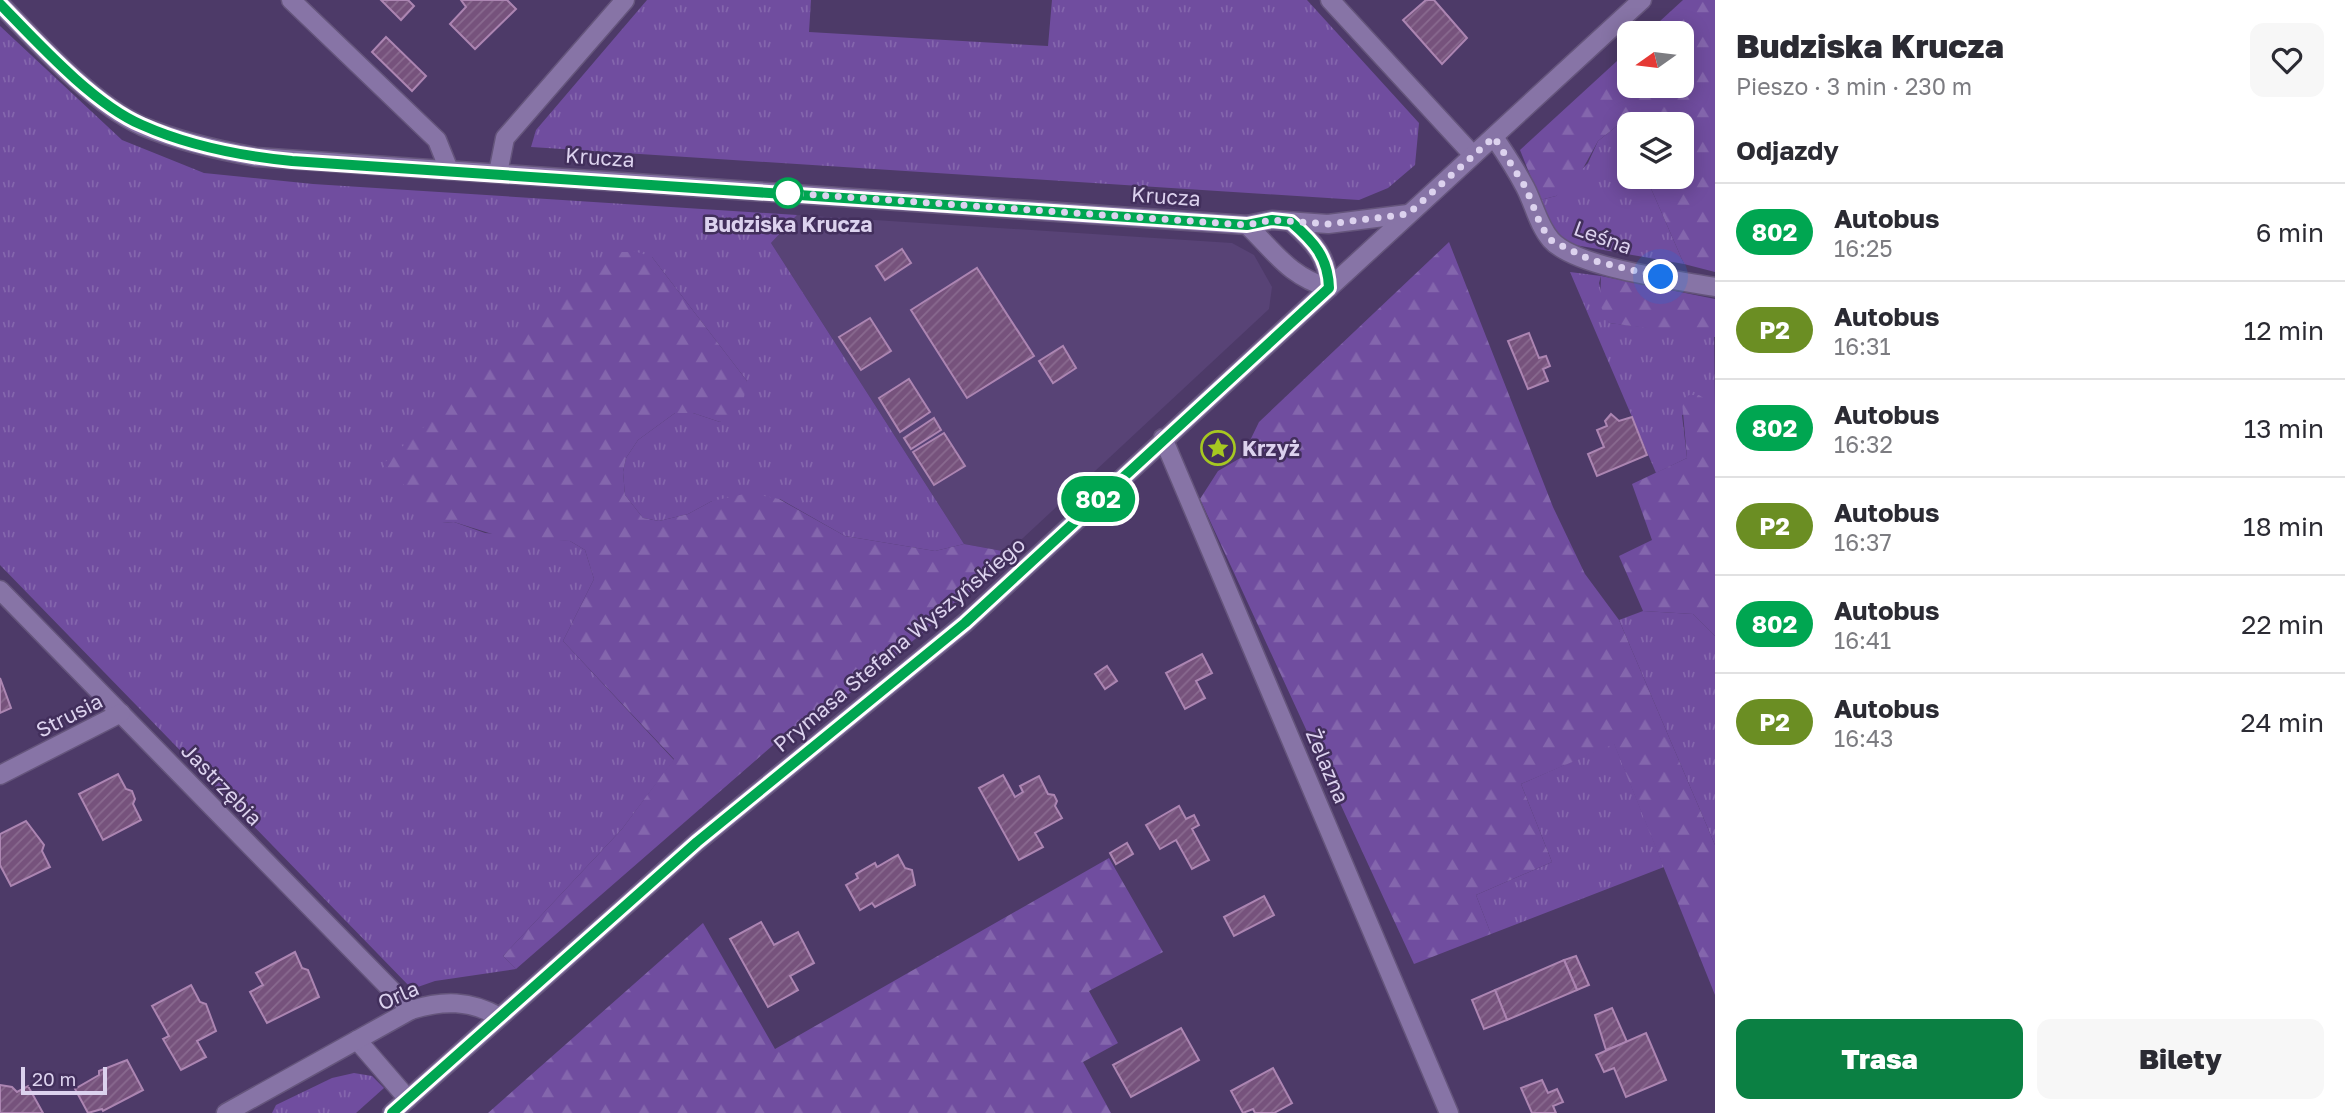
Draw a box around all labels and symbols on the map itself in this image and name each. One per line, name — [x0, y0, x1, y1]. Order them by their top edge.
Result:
north arrow — [1617, 21, 1694, 98]
street label: Krucza — [564, 142, 636, 172]
marker: Budziska Krucza — [773, 178, 803, 208]
street label: Krucza — [1130, 181, 1202, 211]
place label: Budziska Krucza — [704, 211, 872, 237]
street label: Leśna — [1570, 215, 1636, 259]
your location — [1643, 259, 1678, 294]
place icon: Krzyż — [1199, 429, 1237, 467]
place label: Krzyż — [1242, 435, 1300, 461]
line badge: 802 — [1058, 476, 1138, 522]
street label: Prymasa Stefana Wyszyńskiego — [768, 531, 1030, 757]
street label: Strusia — [31, 687, 107, 743]
street label: Żelazna — [1301, 725, 1355, 807]
street label: Jastrzębia — [176, 737, 268, 831]
street label: Orla — [373, 975, 423, 1015]
scale bar — [21, 1064, 107, 1096]

